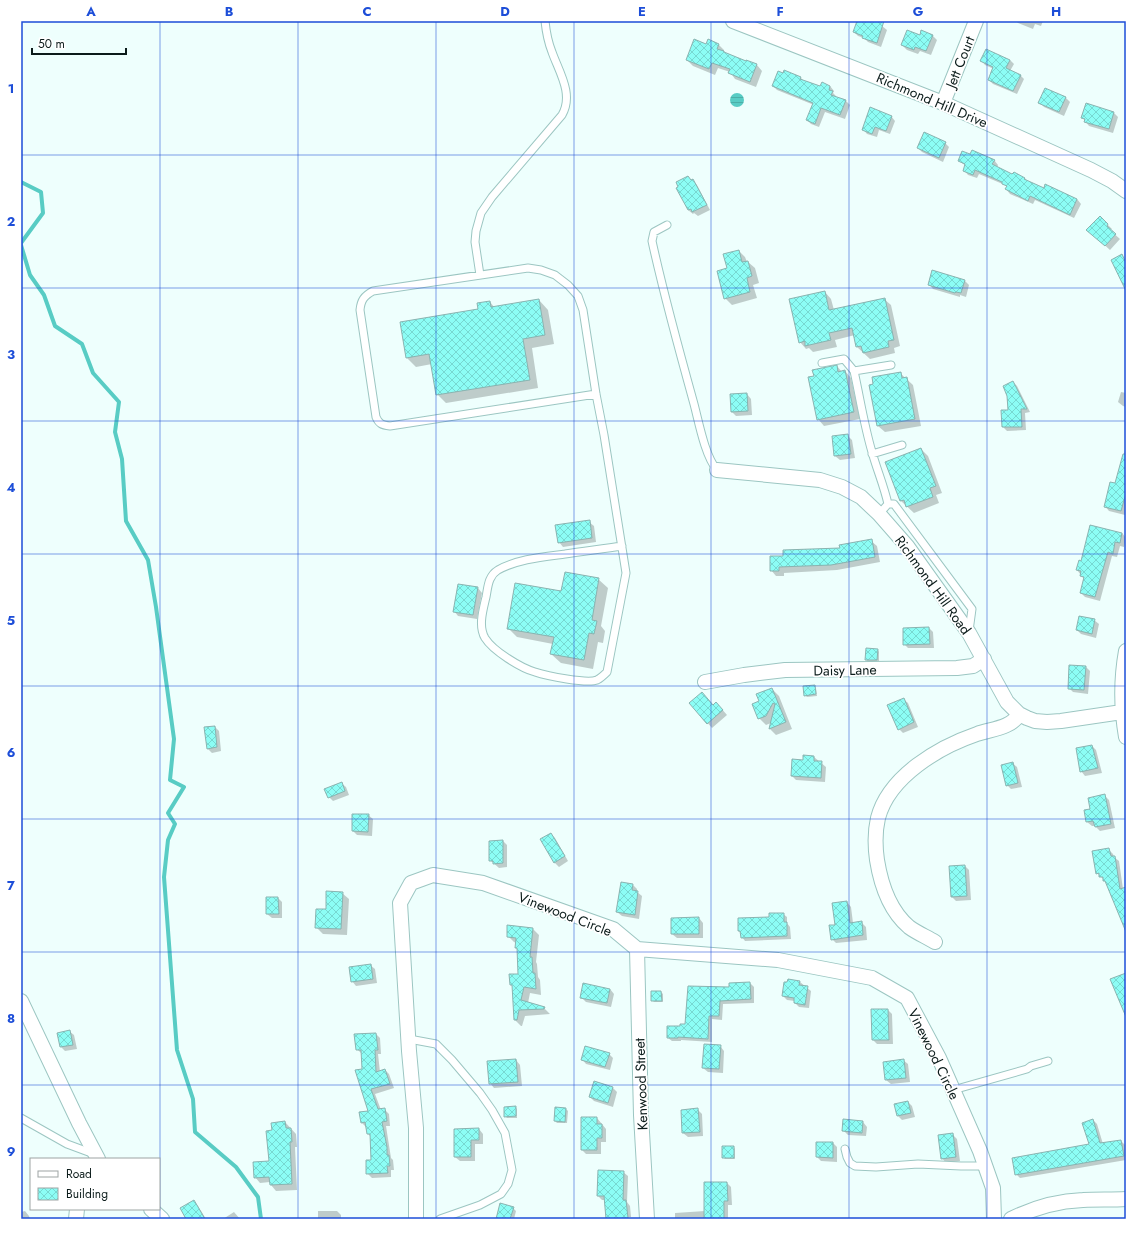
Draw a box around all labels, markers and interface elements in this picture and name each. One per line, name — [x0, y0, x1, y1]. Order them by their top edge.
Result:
text: A — [85, 2, 96, 21]
text: B — [225, 2, 234, 21]
text: C — [362, 2, 372, 21]
text: D — [500, 2, 510, 21]
text: E — [638, 2, 646, 21]
text: F — [776, 2, 784, 21]
text: G — [913, 2, 924, 21]
text: H — [1051, 2, 1061, 21]
scale bar — [32, 30, 126, 56]
street label: Jett Court — [940, 33, 980, 93]
text: 50 m — [38, 35, 65, 53]
street label: Richmond Hill Drive — [873, 68, 991, 132]
text: 1 — [8, 79, 14, 98]
text: 2 — [7, 212, 15, 231]
text: 3 — [7, 345, 15, 364]
text: 4 — [6, 478, 16, 497]
street label: Richmond Hill Road — [890, 531, 976, 639]
text: 5 — [7, 611, 15, 630]
street label: Daisy Lane — [813, 659, 877, 681]
text: 6 — [7, 743, 16, 762]
text: 7 — [7, 876, 15, 895]
street label: Vinewood Circle — [515, 887, 615, 941]
street label: Vinewood Circle — [903, 1005, 965, 1103]
text: 8 — [7, 1009, 15, 1028]
street label: Kenwood Street — [629, 1037, 653, 1130]
text: 9 — [7, 1142, 16, 1161]
legend — [30, 1158, 160, 1210]
text: Road — [66, 1165, 92, 1183]
text: Building — [66, 1185, 108, 1203]

